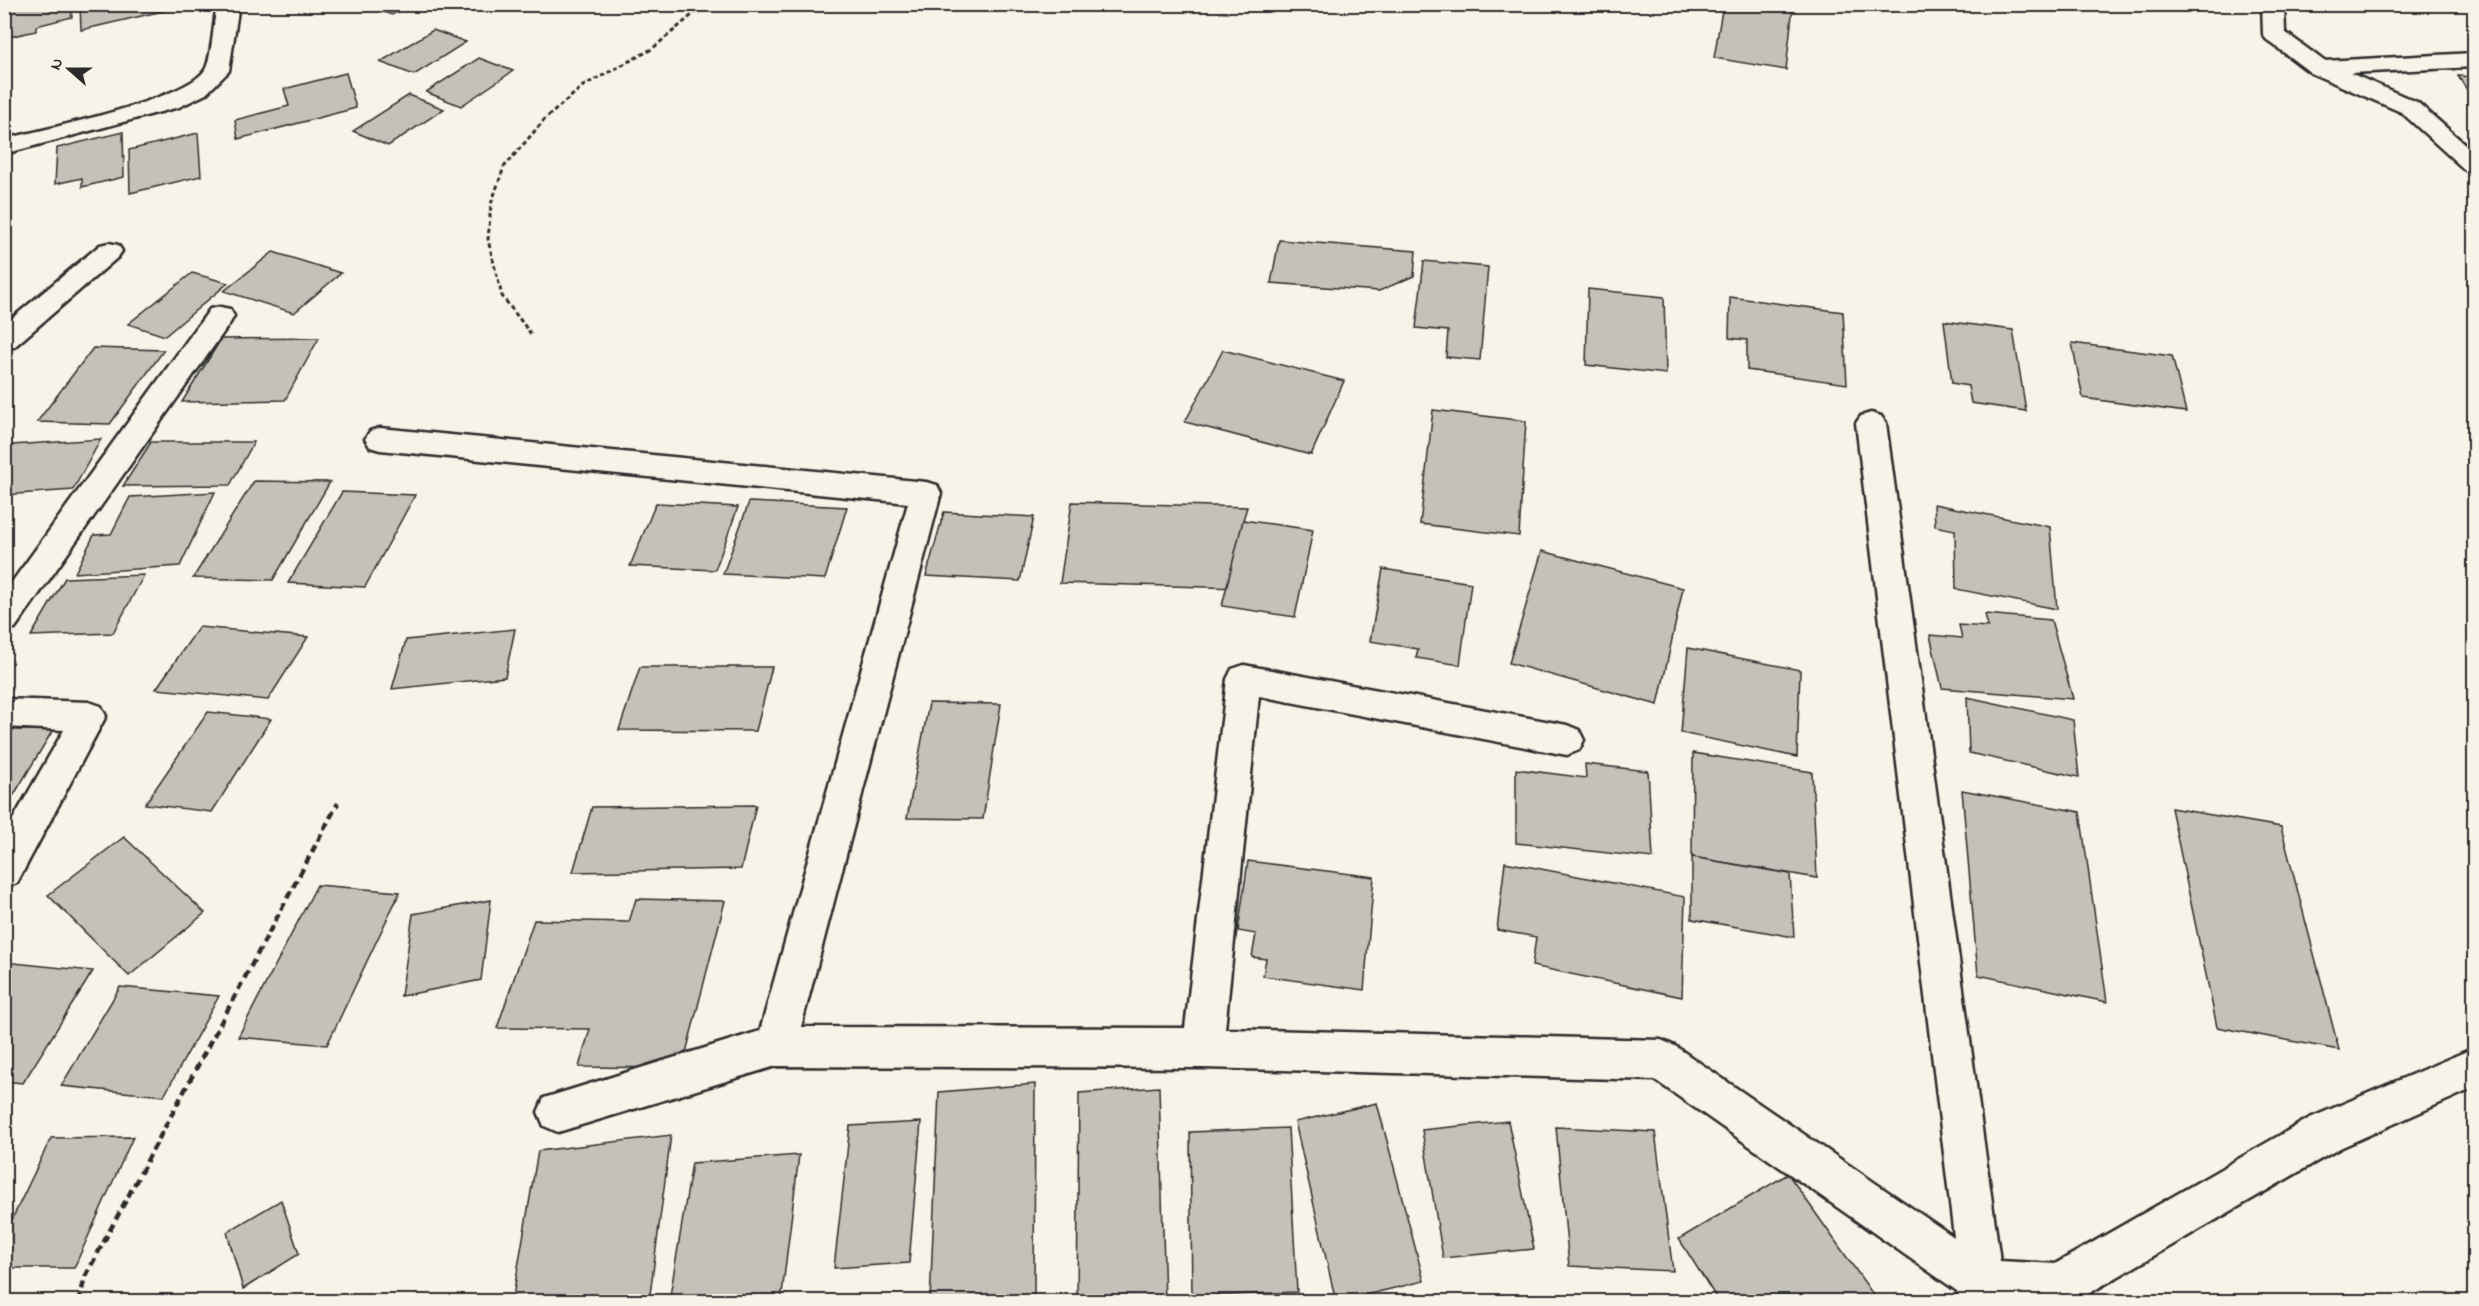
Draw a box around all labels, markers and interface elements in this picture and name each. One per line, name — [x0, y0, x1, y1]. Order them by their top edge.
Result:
north arrow — [39, 39, 99, 99]
text: N — [44, 55, 70, 74]

